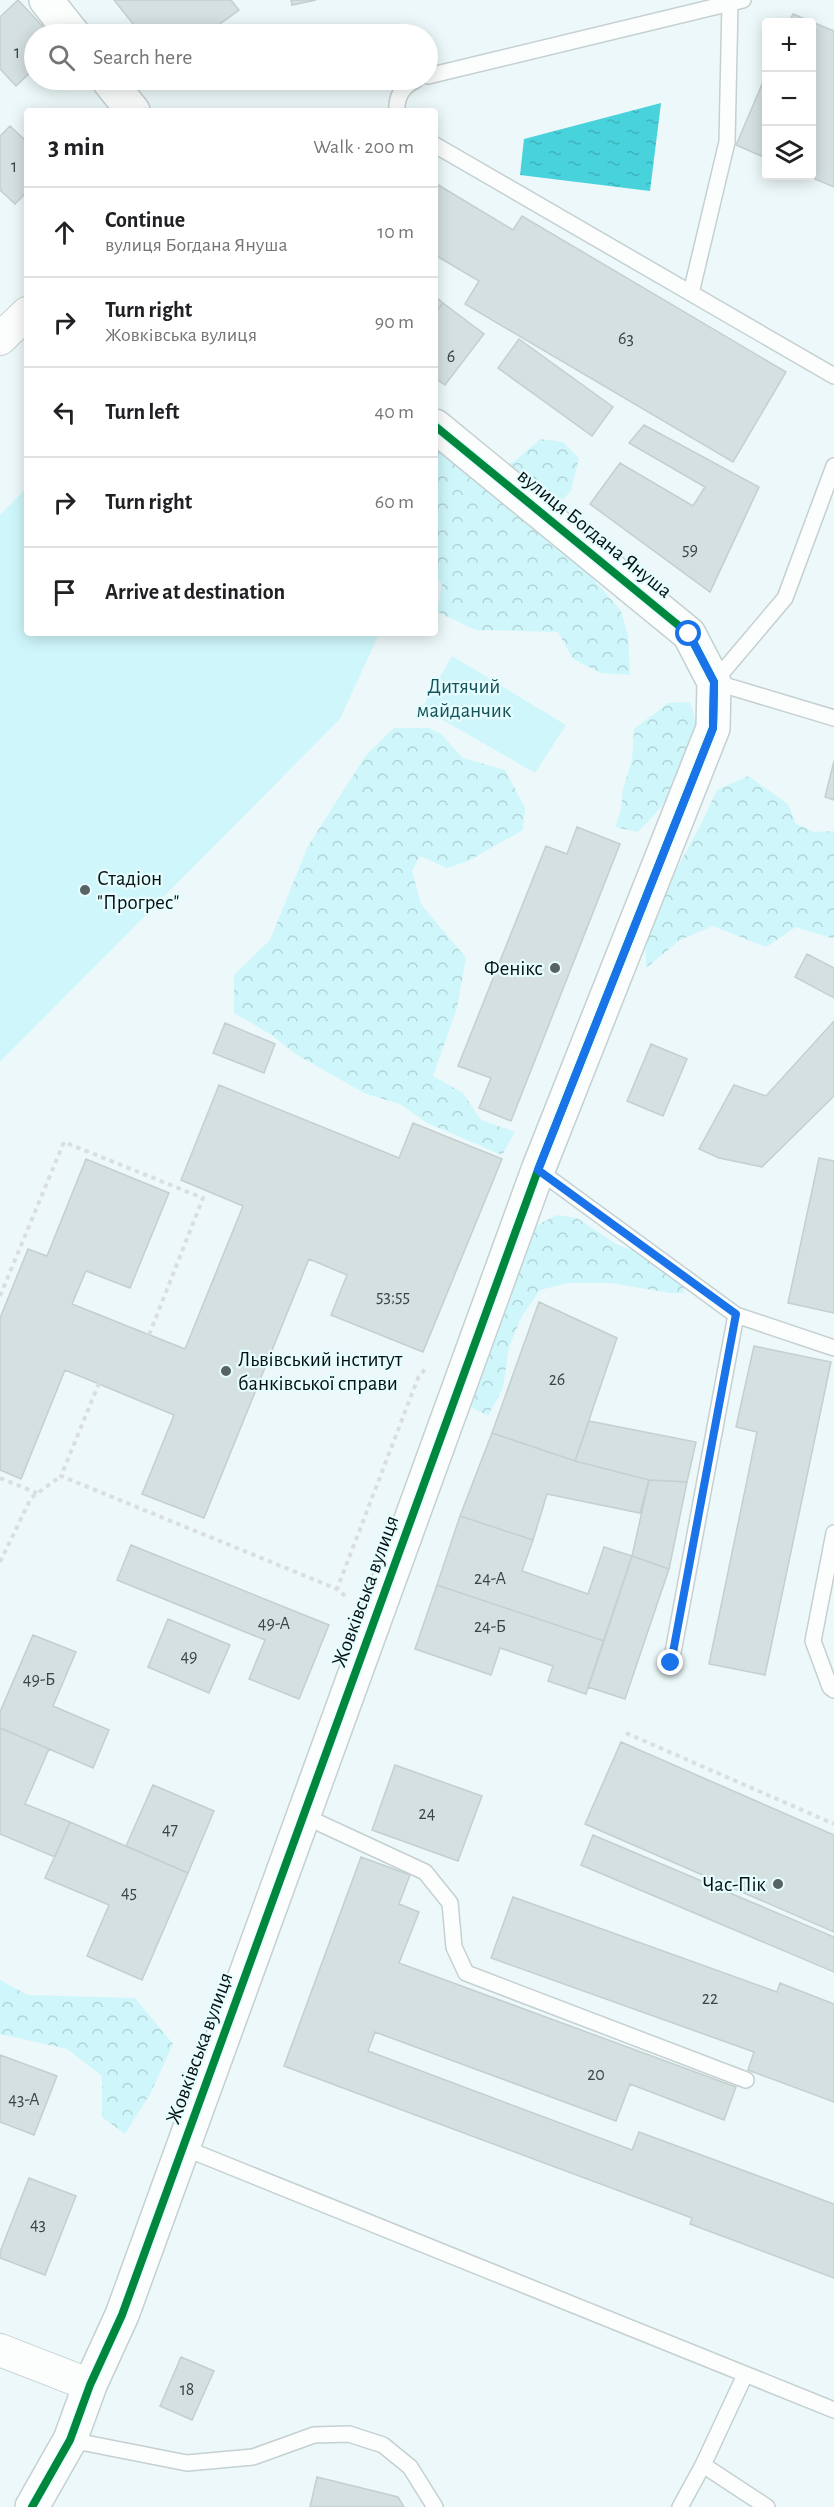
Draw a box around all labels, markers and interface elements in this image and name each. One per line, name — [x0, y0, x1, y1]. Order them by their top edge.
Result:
map controls — [762, 18, 816, 180]
button: + — [762, 18, 816, 72]
search box — [24, 24, 438, 90]
icon: search — [45, 41, 78, 74]
house number: 1 — [14, 44, 20, 62]
text: Search here — [93, 46, 192, 68]
button: − — [762, 72, 816, 126]
button: layers — [762, 126, 816, 180]
text: 3 min — [48, 134, 105, 160]
text: Walk · 200 m — [313, 137, 414, 157]
house number: 1 — [11, 158, 17, 176]
text: Continue — [105, 209, 185, 231]
icon: ahead — [48, 216, 81, 249]
text: 10 m — [377, 222, 414, 242]
text: вулиця Богдана Януша — [105, 235, 288, 255]
text: Turn right — [105, 299, 192, 321]
icon: right — [48, 306, 81, 339]
text: 90 m — [375, 312, 414, 332]
text: Жовківська вулиця — [105, 325, 257, 345]
house number: 63 — [618, 330, 634, 348]
house number: 6 — [447, 348, 455, 366]
icon: left — [48, 396, 81, 429]
text: Turn left — [105, 401, 179, 423]
text: 40 m — [375, 402, 414, 422]
street label: вулиця Богдана Януша — [514, 465, 676, 602]
icon: right — [48, 486, 81, 519]
text: Turn right — [105, 491, 192, 513]
text: 60 m — [375, 492, 414, 512]
house number: 59 — [682, 541, 698, 559]
icon: arrive — [48, 576, 81, 609]
text: Arrive at destination — [105, 581, 285, 603]
route start — [675, 620, 701, 646]
park label: Дитячий майданчик — [417, 676, 512, 721]
place label: Стадіон "Прогрес" — [97, 868, 179, 913]
marker: Стадіон "Прогрес" — [78, 883, 92, 897]
place label: Фенікс — [484, 958, 543, 979]
marker: Фенікс — [548, 961, 562, 975]
house number: 53;55 — [376, 1288, 410, 1306]
place label: Львівський інститут банківської справи — [238, 1349, 403, 1394]
marker: Львівський інститут банківської справи — [219, 1364, 233, 1378]
house number: 26 — [549, 1371, 565, 1389]
street label: Жовківська вулиця — [328, 1513, 403, 1670]
house number: 24-А — [474, 1570, 506, 1588]
house number: 49-А — [258, 1615, 291, 1633]
house number: 24-Б — [474, 1618, 506, 1636]
house number: 49 — [180, 1648, 198, 1666]
route end — [657, 1649, 683, 1675]
house number: 49-Б — [23, 1671, 55, 1689]
house number: 24 — [419, 1805, 436, 1823]
house number: 47 — [162, 1821, 178, 1839]
place label: Час-Пік — [702, 1874, 766, 1895]
marker: Час-Пік — [771, 1877, 785, 1891]
house number: 45 — [121, 1884, 137, 1902]
street label: Жовківська вулиця — [162, 1970, 237, 2127]
house number: 22 — [702, 1990, 718, 2008]
house number: 20 — [587, 2066, 605, 2084]
house number: 43-А — [8, 2091, 40, 2109]
house number: 43 — [30, 2216, 46, 2234]
house number: 18 — [180, 2381, 194, 2399]

